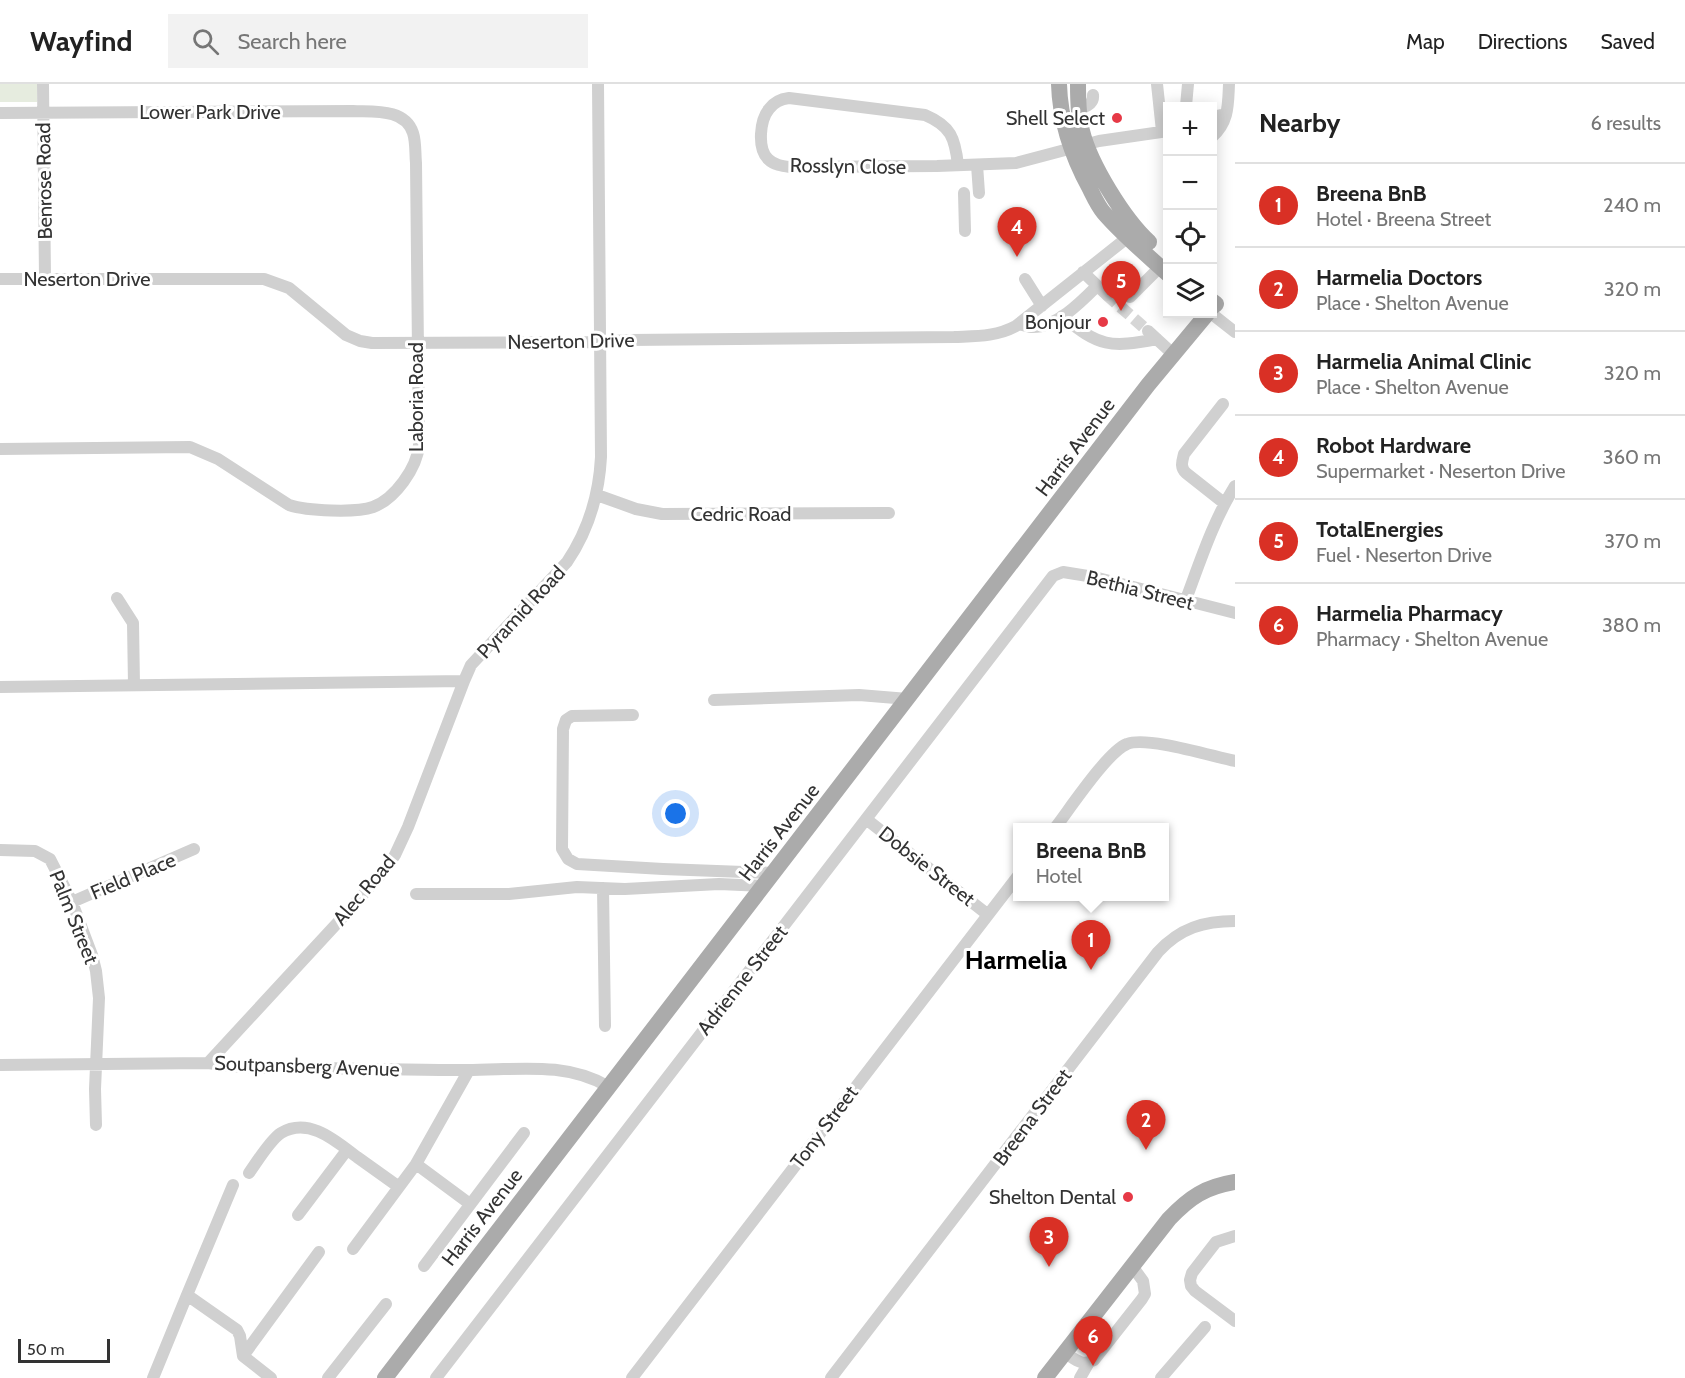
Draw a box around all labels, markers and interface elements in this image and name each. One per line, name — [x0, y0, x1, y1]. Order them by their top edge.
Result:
search box — [168, 14, 588, 68]
text: Wayfind — [30, 24, 132, 58]
icon: search — [189, 25, 222, 58]
text: Search here — [237, 28, 347, 55]
text: Map — [1406, 29, 1445, 54]
text: Directions — [1478, 29, 1567, 54]
text: Saved — [1600, 29, 1655, 54]
street label: Lower Park Drive — [139, 100, 281, 124]
map controls — [1163, 102, 1217, 318]
button: + — [1163, 102, 1217, 156]
place label: Shell Select — [1006, 106, 1105, 130]
text: Nearby — [1259, 107, 1340, 139]
marker: Shell Select — [1110, 111, 1124, 125]
text: 6 results — [1590, 111, 1661, 135]
street label: Benrose Road — [31, 122, 57, 240]
street label: Rosslyn Close — [790, 153, 906, 179]
button: − — [1163, 156, 1217, 210]
text: Breena BnB — [1316, 180, 1427, 207]
text: 1 — [1275, 193, 1282, 217]
text: 240 m — [1603, 193, 1661, 217]
text: Hotel · Breena Street — [1316, 207, 1491, 231]
pin: 4 — [998, 208, 1036, 257]
button: locate — [1163, 210, 1217, 264]
pin: 5 — [1102, 262, 1140, 311]
button: layers — [1163, 264, 1217, 318]
text: Harmelia Doctors — [1316, 264, 1482, 291]
street label: Neserton Drive — [23, 267, 151, 291]
text: 2 — [1273, 277, 1284, 301]
text: 320 m — [1604, 277, 1661, 301]
text: Place · Shelton Avenue — [1316, 291, 1509, 315]
place label: Bonjour — [1025, 310, 1092, 334]
marker: Bonjour — [1096, 315, 1110, 329]
street label: Neserton Drive — [507, 328, 635, 354]
street label: Laboria Road — [404, 342, 428, 452]
text: Harmelia Animal Clinic — [1316, 348, 1531, 375]
text: 3 — [1273, 361, 1284, 385]
text: 320 m — [1604, 361, 1661, 385]
text: Place · Shelton Avenue — [1316, 375, 1509, 399]
street label: Harris Avenue — [1030, 393, 1120, 501]
text: Robot Hardware — [1316, 432, 1471, 459]
text: 4 — [1272, 445, 1285, 469]
text: 360 m — [1603, 445, 1661, 469]
text: Supermarket · Neserton Drive — [1316, 459, 1566, 483]
street label: Cedric Road — [691, 502, 791, 526]
text: TotalEnergies — [1316, 516, 1443, 543]
text: 5 — [1273, 529, 1284, 553]
text: 370 m — [1604, 529, 1661, 553]
text: Fuel · Neserton Drive — [1316, 543, 1492, 567]
street label: Pyramid Road — [472, 561, 570, 663]
street label: Bethia Street — [1084, 565, 1196, 615]
text: Harmelia Pharmacy — [1316, 600, 1503, 627]
text: 6 — [1273, 613, 1284, 637]
text: 380 m — [1602, 613, 1661, 637]
text: Pharmacy · Shelton Avenue — [1316, 627, 1548, 651]
street label: Harris Avenue — [734, 779, 824, 885]
your location — [661, 799, 690, 828]
street label: Dobsie Street — [874, 821, 980, 911]
popup — [1013, 823, 1169, 901]
text: Breena BnB — [1036, 837, 1146, 864]
street label: Field Place — [87, 847, 179, 905]
street label: Alec Road — [328, 850, 400, 930]
text: Hotel — [1036, 864, 1082, 888]
street label: Palm Street — [44, 867, 104, 968]
street label: Adrienne Street — [692, 920, 792, 1040]
pin: 1 — [1072, 920, 1110, 970]
district label: Harmelia — [965, 944, 1067, 976]
street label: Soutpansberg Avenue — [214, 1051, 400, 1081]
street label: Breena Street — [988, 1064, 1076, 1170]
street label: Tony Street — [785, 1081, 863, 1173]
pin: 2 — [1126, 1100, 1166, 1150]
street label: Harris Avenue — [437, 1164, 527, 1270]
place label: Shelton Dental — [989, 1185, 1116, 1209]
marker: Shelton Dental — [1121, 1190, 1135, 1204]
pin: 3 — [1030, 1218, 1068, 1267]
pin: 6 — [1074, 1316, 1112, 1366]
scale bar — [18, 1336, 110, 1364]
text: 50 m — [27, 1340, 64, 1359]

